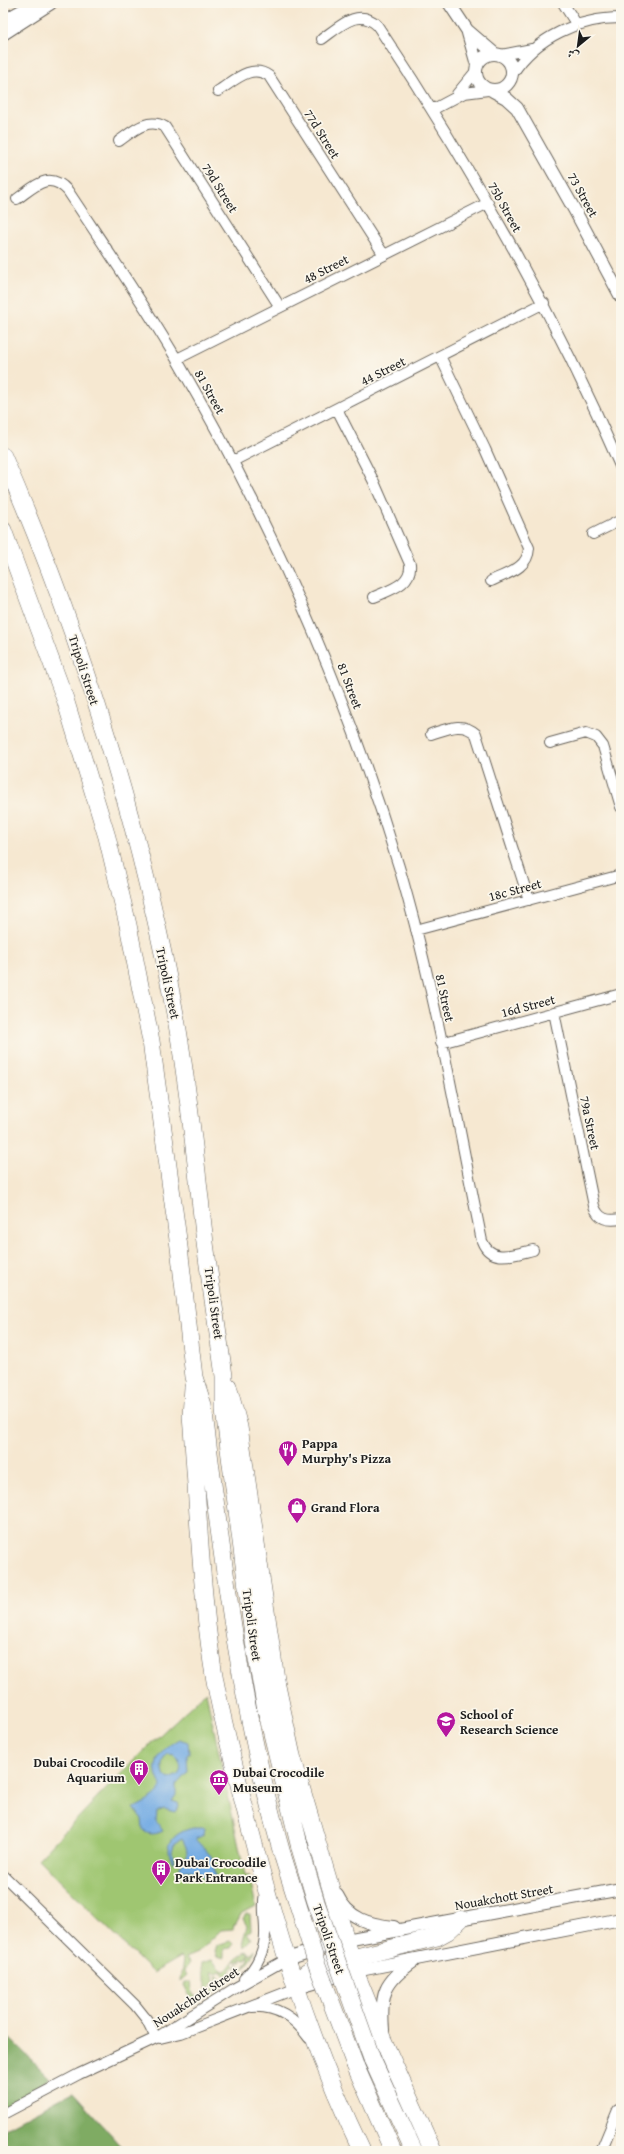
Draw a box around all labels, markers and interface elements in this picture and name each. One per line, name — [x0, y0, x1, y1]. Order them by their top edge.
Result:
north arrow — [558, 26, 598, 66]
text: ش — [564, 45, 582, 64]
street label: 77d Street — [299, 106, 345, 163]
street label: 79d Street — [197, 160, 243, 217]
street label: 73 Street — [563, 169, 603, 221]
street label: 75b Street — [483, 178, 527, 236]
street label: 48 Street — [300, 249, 352, 288]
street label: 44 Street — [357, 351, 409, 390]
street label: 81 Street — [190, 366, 230, 418]
street label: Tripoli Street — [64, 632, 104, 708]
street label: 81 Street — [332, 660, 368, 712]
street label: 18c Street — [486, 874, 544, 906]
street label: Tripoli Street — [151, 945, 185, 1021]
street label: 81 Street — [431, 972, 459, 1024]
street label: 16d Street — [499, 990, 558, 1022]
street label: 79a Street — [575, 1094, 605, 1152]
street label: Tripoli Street — [200, 1266, 229, 1341]
place label: Pappa Murphy's Pizza — [302, 1434, 391, 1468]
restaurant icon: Pappa Murphy's Pizza — [277, 1439, 299, 1467]
shop icon: Grand Flora — [286, 1496, 308, 1524]
place label: Grand Flora — [311, 1498, 380, 1517]
street label: Tripoli Street — [238, 1588, 267, 1663]
place label: School of Research Science — [460, 1705, 559, 1739]
school or university icon: School of Research Science — [435, 1710, 457, 1738]
place label: Dubai Crocodile Aquarium — [34, 1753, 126, 1787]
building icon: Dubai Crocodile Aquarium — [128, 1758, 150, 1786]
place label: Dubai Crocodile Museum — [233, 1763, 324, 1797]
museum icon: Dubai Crocodile Museum — [208, 1768, 230, 1796]
place label: Dubai Crocodile Park Entrance — [175, 1853, 266, 1887]
building icon: Dubai Crocodile Park Entrance — [150, 1858, 172, 1886]
street label: Nouakchott Street — [453, 1879, 555, 1915]
street label: Tripoli Street — [308, 1901, 350, 1977]
street label: Nouakchott Street — [149, 1962, 243, 2032]

